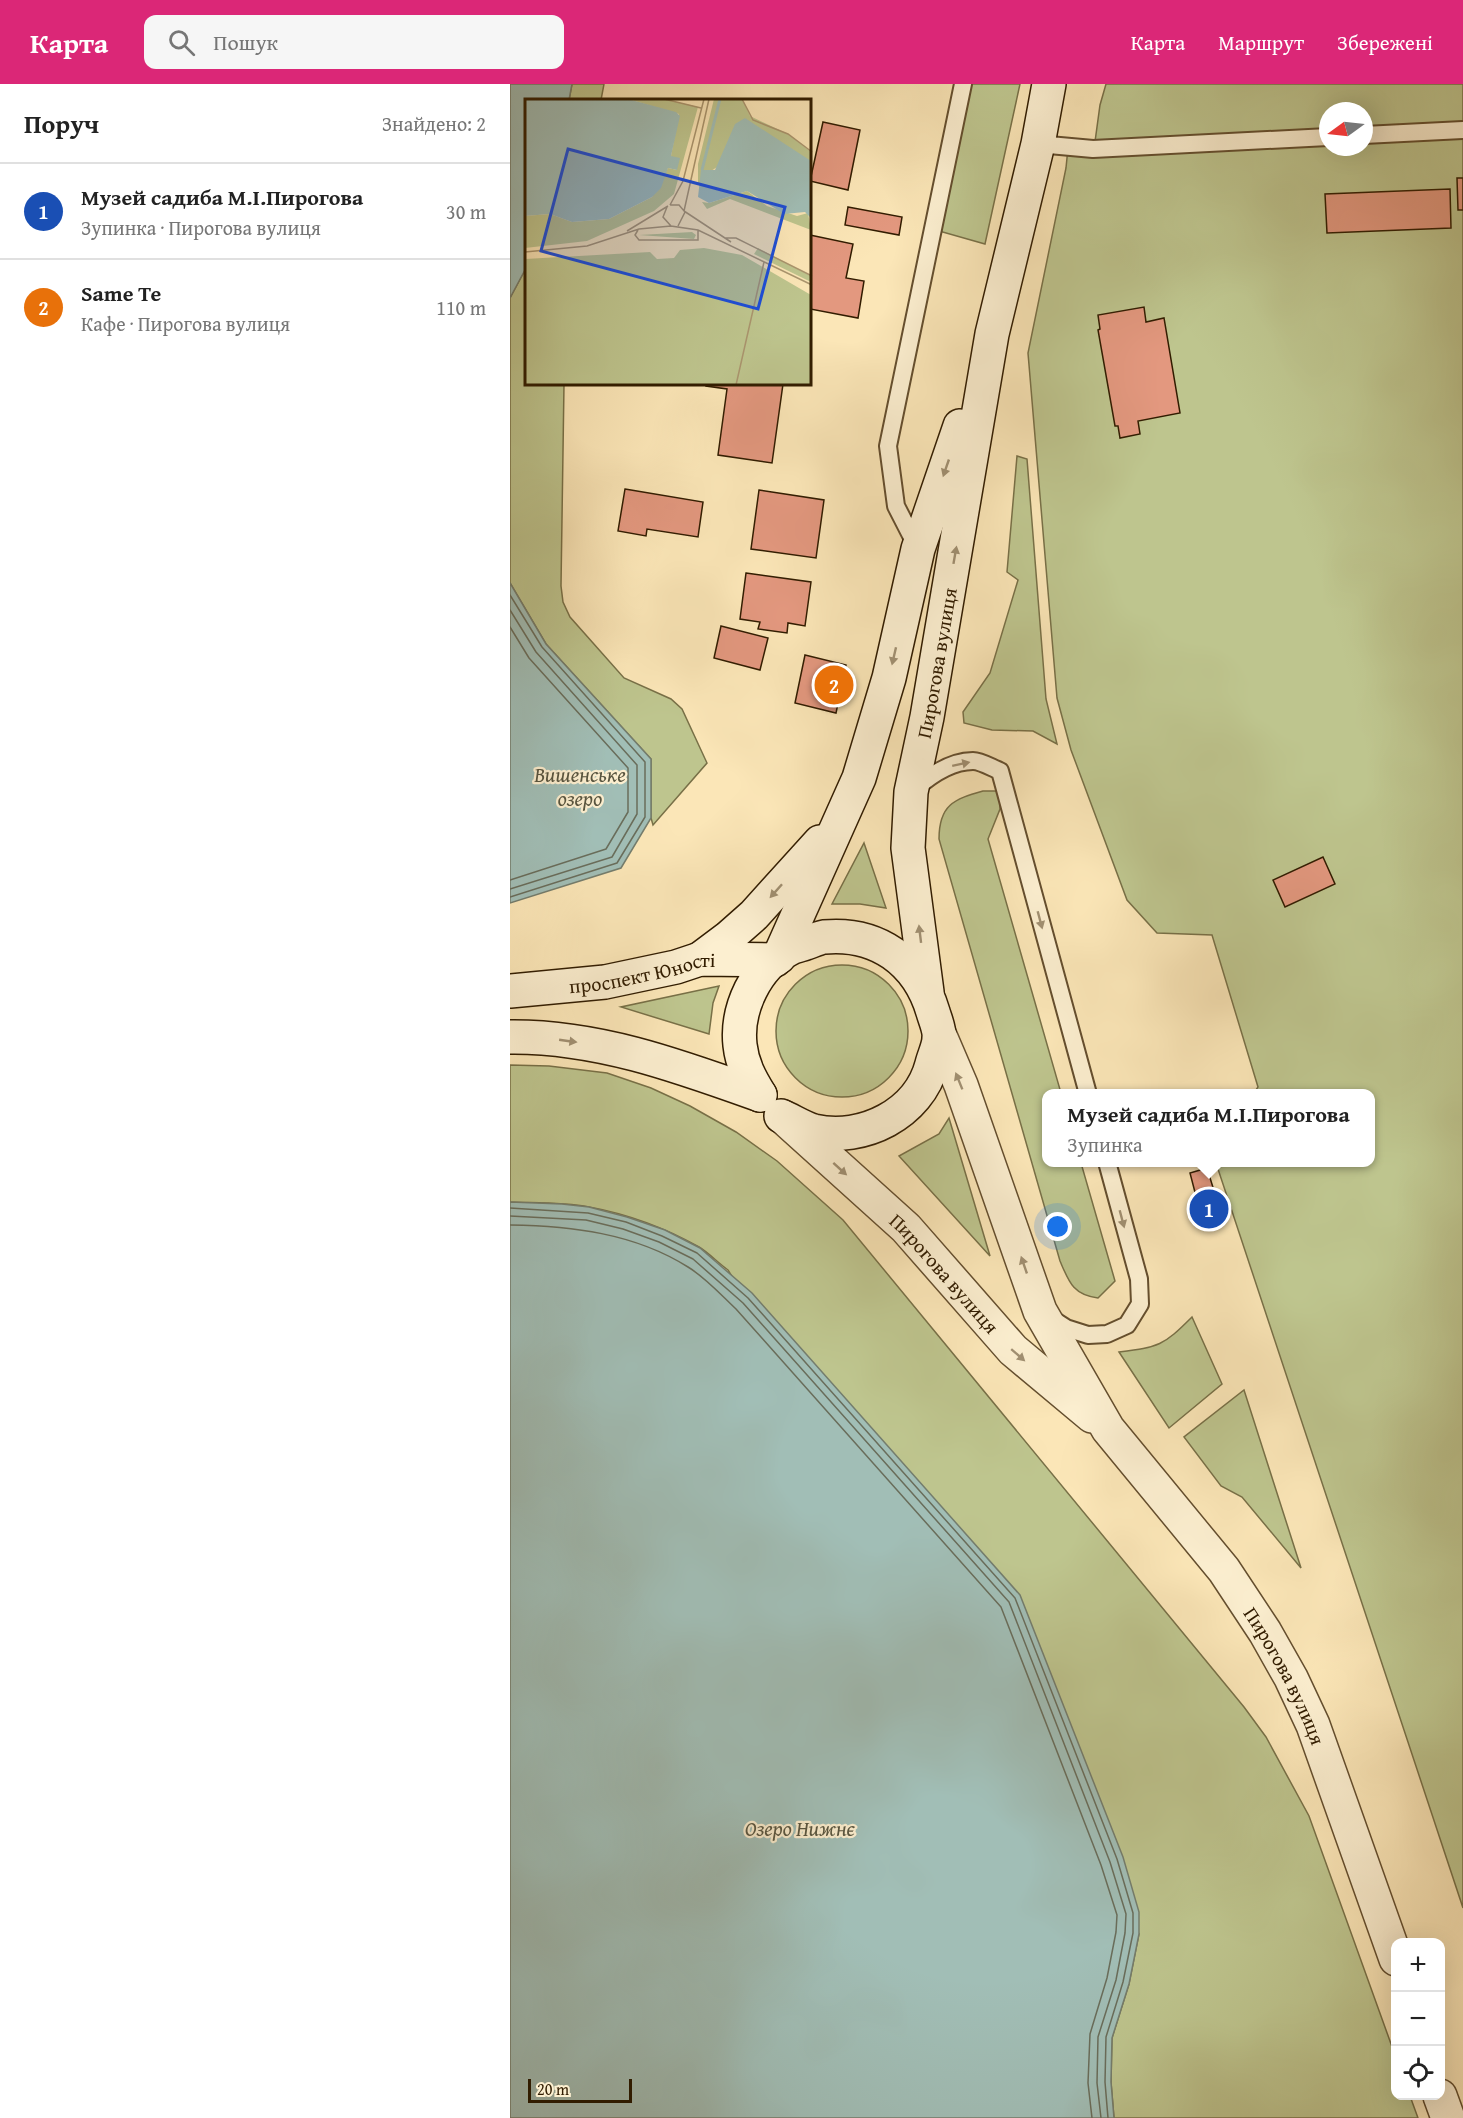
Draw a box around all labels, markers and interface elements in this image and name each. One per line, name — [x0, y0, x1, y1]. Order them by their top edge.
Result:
search box — [144, 15, 564, 69]
text: Карта — [30, 22, 108, 63]
icon: search — [165, 26, 198, 59]
text: Пошук — [213, 26, 278, 58]
text: Карта — [1131, 27, 1185, 58]
text: Маршрут — [1218, 27, 1304, 58]
text: Збережені — [1337, 27, 1433, 58]
inset map — [525, 99, 812, 386]
north arrow — [1319, 102, 1373, 156]
text: Поруч — [24, 104, 99, 143]
text: Знайдено: 2 — [382, 109, 486, 138]
text: Музей садиба М.І.Пирогова — [81, 181, 363, 213]
text: 1 — [38, 197, 49, 226]
text: 30 m — [446, 197, 486, 226]
text: Зупинка · Пирогова вулиця — [81, 213, 321, 242]
text: Same Te — [81, 277, 161, 309]
text: 2 — [38, 293, 49, 322]
text: 110 m — [436, 293, 486, 322]
text: Кафе · Пирогова вулиця — [81, 309, 290, 338]
one-way arrow — [940, 460, 950, 478]
one-way arrow — [950, 545, 959, 564]
street label: Пирогова вулиця — [908, 585, 963, 741]
one-way arrow — [888, 647, 898, 665]
pin: 2 — [814, 662, 854, 708]
one-way arrow — [952, 758, 970, 768]
water label: Вишенське озеро — [533, 759, 626, 814]
one-way arrow — [769, 883, 783, 898]
one-way arrow — [1036, 910, 1046, 929]
one-way arrow — [915, 924, 924, 943]
street label: проспект Юності — [568, 945, 716, 1000]
one-way arrow — [559, 1036, 578, 1045]
one-way arrow — [954, 1072, 964, 1090]
popup — [1042, 1089, 1375, 1167]
text: Музей садиба М.І.Пирогова — [1067, 1098, 1350, 1130]
text: Зупинка — [1067, 1130, 1143, 1159]
one-way arrow — [832, 1162, 847, 1175]
pin: 1 — [1190, 1186, 1228, 1232]
street label: Пирогова вулиця — [884, 1206, 1006, 1340]
one-way arrow — [1118, 1210, 1127, 1228]
your location — [1043, 1212, 1072, 1241]
one-way arrow — [1018, 1256, 1028, 1274]
one-way arrow — [1010, 1348, 1025, 1361]
street label: Пирогова вулиця — [1237, 1601, 1333, 1748]
water label: Озеро Нижнє — [745, 1813, 856, 1844]
map controls — [1391, 1938, 1445, 2100]
button: + — [1391, 1938, 1445, 1992]
button: − — [1391, 1992, 1445, 2046]
button: locate — [1391, 2046, 1445, 2100]
scale bar — [528, 2076, 632, 2104]
text: 20 m — [537, 2077, 569, 2101]

